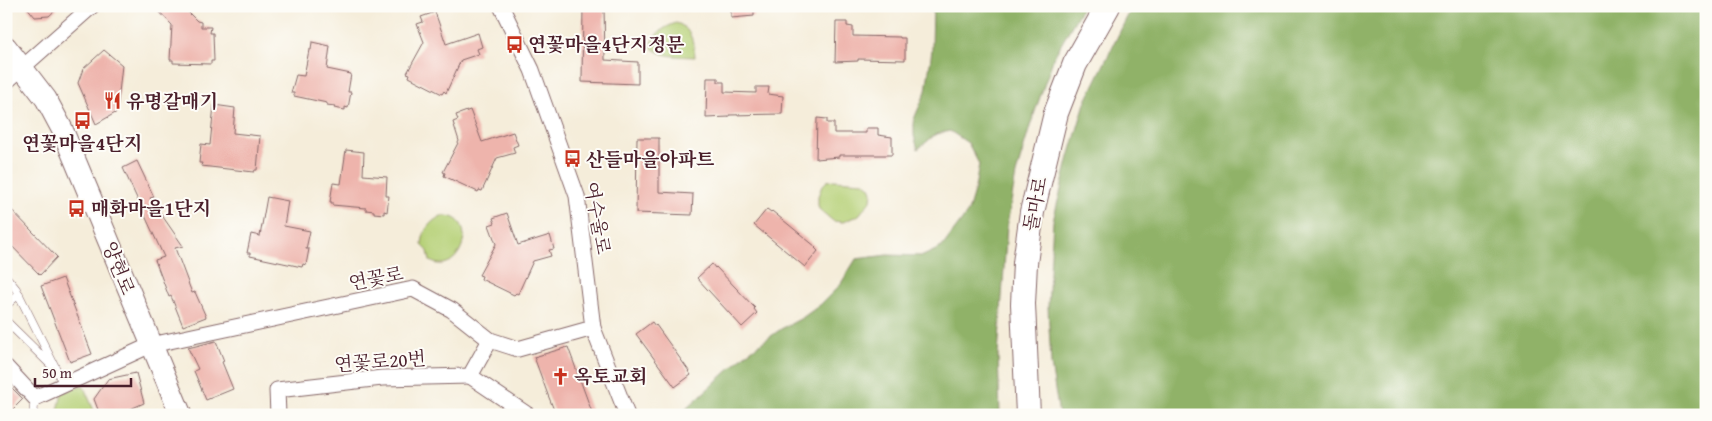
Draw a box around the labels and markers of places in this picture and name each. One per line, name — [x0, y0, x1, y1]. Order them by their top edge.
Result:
place label: 연꽃마을4단지정문 — [528, 30, 685, 58]
bus stop icon: 연꽃마을4단지정문 — [504, 34, 524, 54]
place label: 유명갈매기 — [126, 87, 218, 115]
restaurant icon: 유명갈매기 — [102, 91, 122, 111]
bus stop icon: 연꽃마을4단지 — [72, 110, 92, 130]
place label: 연꽃마을4단지 — [22, 129, 142, 157]
place label: 산들마을아파트 — [586, 145, 715, 173]
bus stop icon: 산들마을아파트 — [562, 149, 582, 169]
place label: 매화마을1단지 — [91, 194, 211, 222]
bus stop icon: 매화마을1단지 — [67, 198, 87, 218]
place label: 옥토교회 — [574, 362, 647, 390]
church icon: 옥토교회 — [550, 366, 570, 386]

